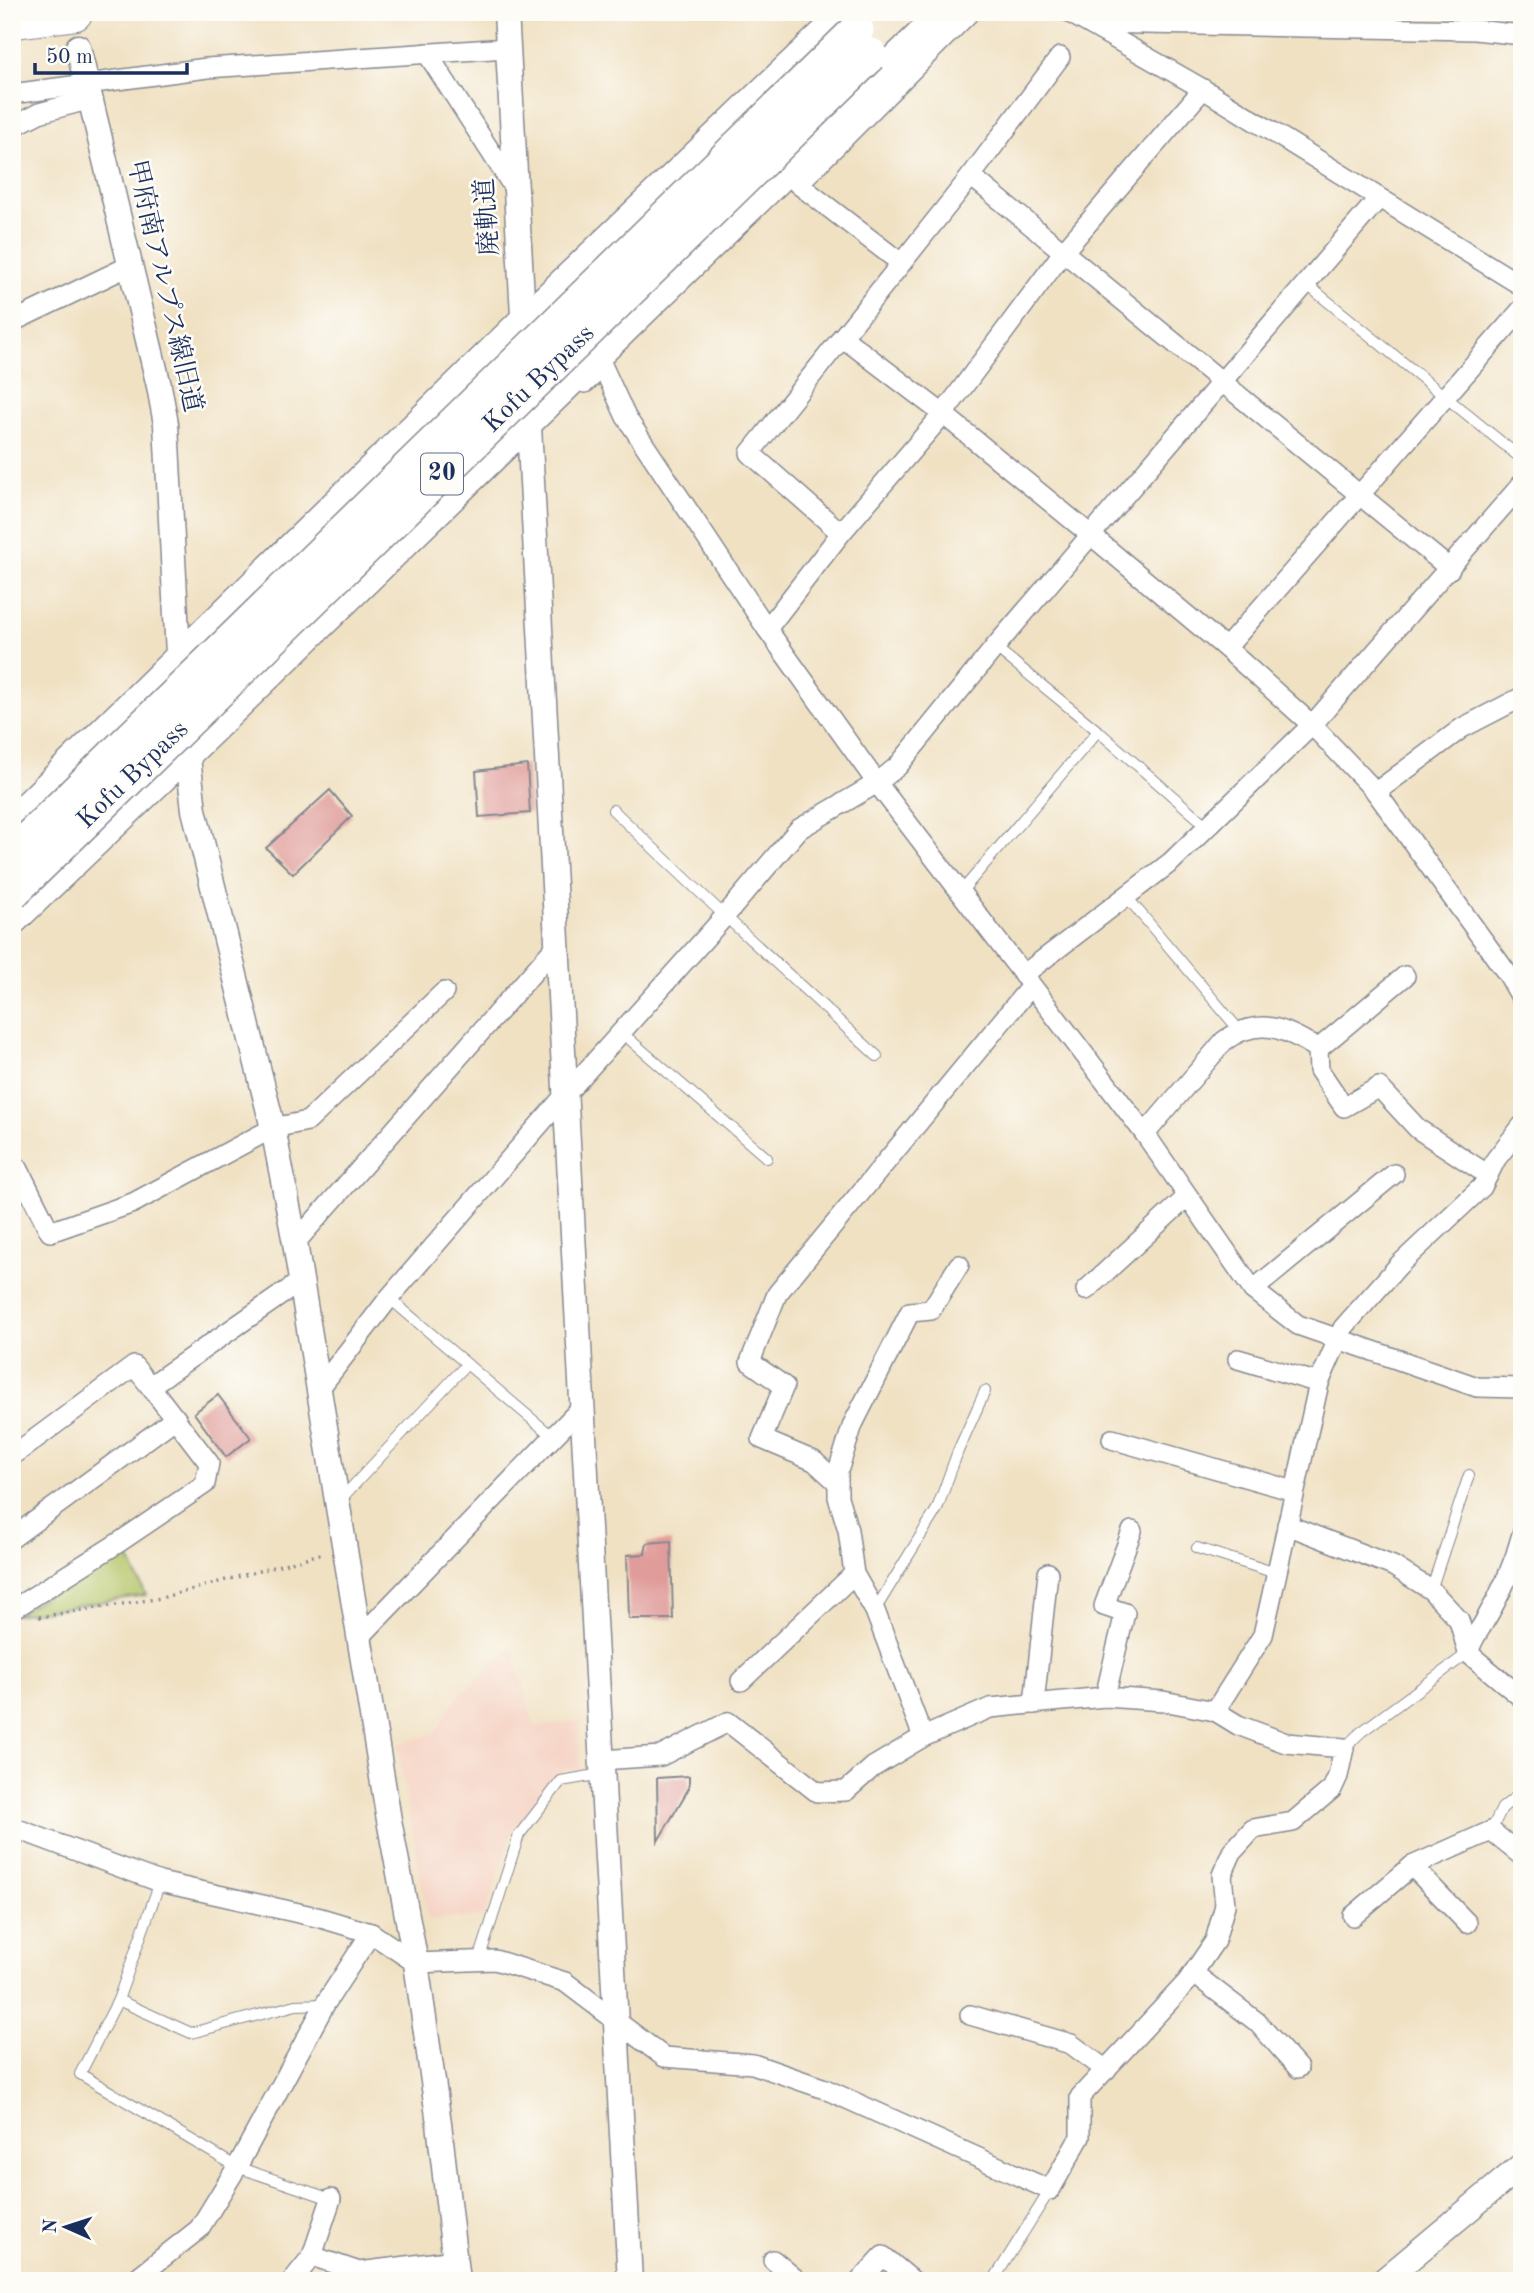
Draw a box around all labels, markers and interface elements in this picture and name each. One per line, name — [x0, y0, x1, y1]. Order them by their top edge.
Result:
scale bar — [35, 32, 187, 76]
text: 50 m — [46, 47, 93, 68]
street label: 甲府南アルプス線旧道 — [122, 157, 208, 415]
street label: 廃軌道 — [470, 177, 504, 257]
street label: Kofu Bypass — [479, 320, 599, 438]
road number: 20 — [421, 453, 463, 494]
street label: Kofu Bypass — [73, 716, 193, 834]
north arrow — [32, 2192, 102, 2262]
text: N — [42, 2218, 61, 2234]

